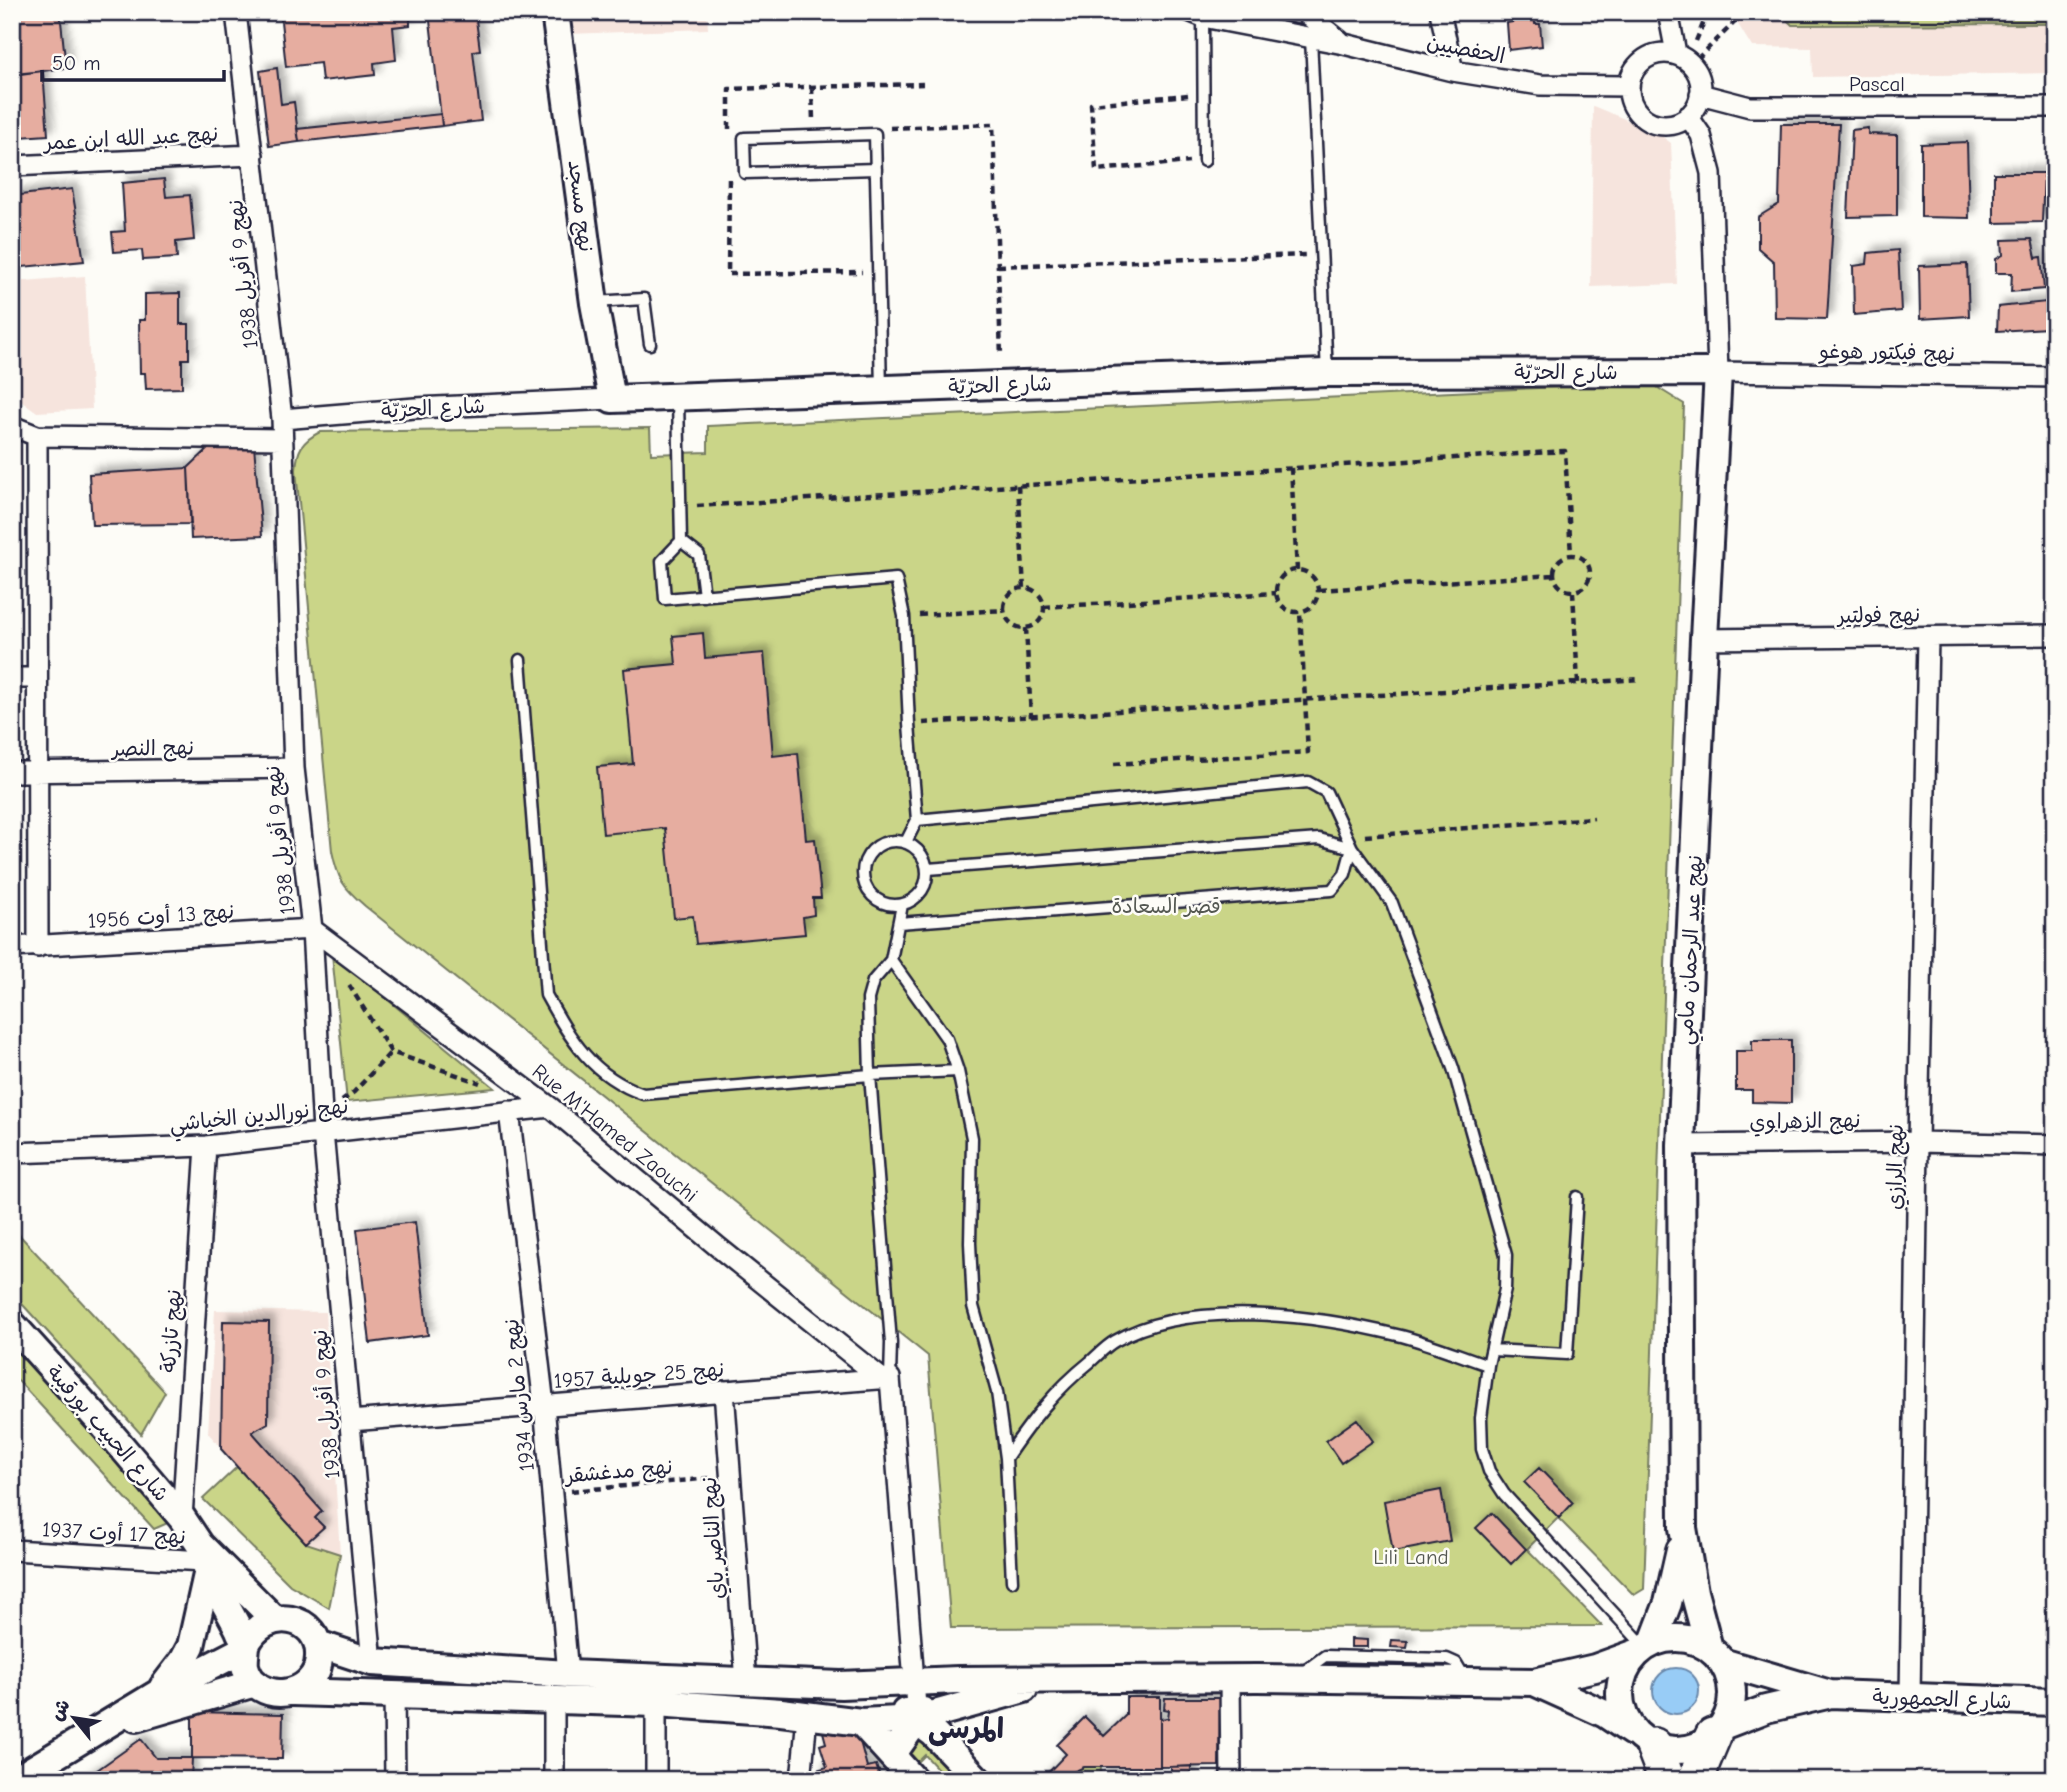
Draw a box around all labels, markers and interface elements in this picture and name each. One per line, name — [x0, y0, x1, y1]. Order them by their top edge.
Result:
street label: الحفصيين — [1425, 30, 1507, 68]
scale bar — [42, 38, 224, 82]
text: 50 m — [52, 51, 101, 75]
street label: Pascal — [1849, 72, 1905, 96]
street label: نهج عبد الله ابن عمر — [41, 121, 219, 157]
street label: نهج مسجد — [561, 159, 599, 253]
street label: نهج 9 أفريل 1938 — [223, 198, 265, 350]
street label: نهج فيكتور هوغو — [1818, 339, 1955, 367]
street label: شارع الحرّيّة — [1514, 360, 1618, 387]
street label: شارع الحرّيّة — [948, 371, 1052, 402]
street label: شارع الحرّيّة — [381, 393, 486, 426]
street label: نهج فولتير — [1836, 602, 1920, 630]
street label: نهج النصر — [110, 735, 194, 763]
street label: نهج 9 أفريل 1938 — [260, 764, 302, 916]
street label: نهج عبد الرحمان مامي — [1673, 854, 1714, 1046]
park label: قصر السعادة — [1111, 894, 1221, 918]
street label: نهج 13 أوت 1956 — [87, 899, 235, 935]
street label: Rue M'Hamed Zaouchi — [528, 1059, 702, 1207]
street label: نهج نورالدين الخياشي — [168, 1094, 350, 1143]
street label: نهج الزهراوي — [1749, 1108, 1861, 1137]
street label: نهج الرازي — [1882, 1124, 1911, 1210]
street label: نهج تازركة — [156, 1289, 188, 1374]
street label: نهج 2 مارس 1934 — [499, 1317, 541, 1472]
street label: نهج 9 أفريل 1938 — [308, 1328, 346, 1480]
street label: نهج 25 جويلية 1957 — [553, 1357, 725, 1395]
street label: شارع الحبيب بورقيبة — [40, 1360, 174, 1508]
street label: نهج مدغشقر — [562, 1454, 674, 1490]
street label: نهج الناصر باي — [697, 1476, 732, 1600]
street label: نهج 17 أوت 1937 — [41, 1517, 186, 1551]
park label: Lili Land — [1373, 1545, 1449, 1569]
north arrow — [38, 1684, 108, 1754]
street label: شارع الجمهورية — [1872, 1685, 2012, 1716]
text: ش — [45, 1695, 75, 1725]
district label: المرسى — [928, 1713, 1004, 1747]

